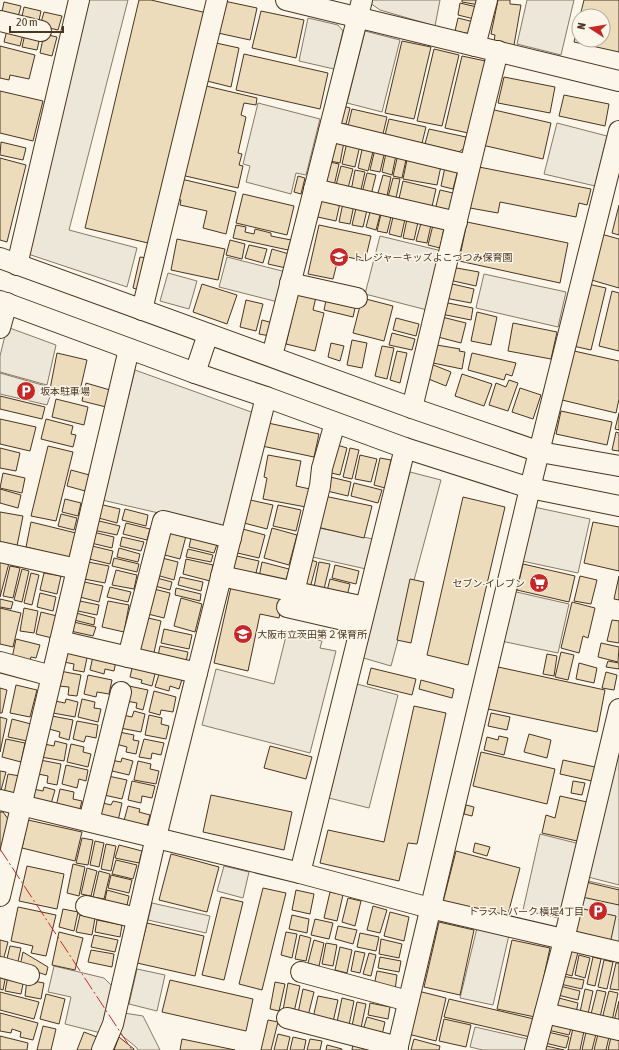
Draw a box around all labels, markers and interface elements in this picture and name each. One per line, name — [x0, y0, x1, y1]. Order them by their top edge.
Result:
scale bar — [10, 8, 63, 34]
north arrow — [571, 8, 611, 48]
text: 20 m — [16, 15, 38, 29]
text: N — [575, 21, 588, 30]
school or university icon: トレジャーキッズよこづつみ保育園 — [328, 246, 350, 268]
place label: トレジャーキッズよこづつみ保育園 — [353, 252, 513, 263]
parking icon: 坂本駐車場 — [15, 380, 37, 402]
place label: 坂本駐車場 — [40, 386, 90, 397]
supermarket icon: セブン-イレブン — [528, 572, 550, 594]
place label: セブン-イレブン — [453, 578, 525, 589]
school or university icon: 大阪市立茨田第２保育所 — [232, 623, 254, 645]
place label: 大阪市立茨田第２保育所 — [257, 629, 367, 640]
parking icon: トラストパーク 横堤4丁目 — [587, 900, 609, 922]
place label: トラストパーク 横堤4丁目 — [468, 906, 584, 917]

